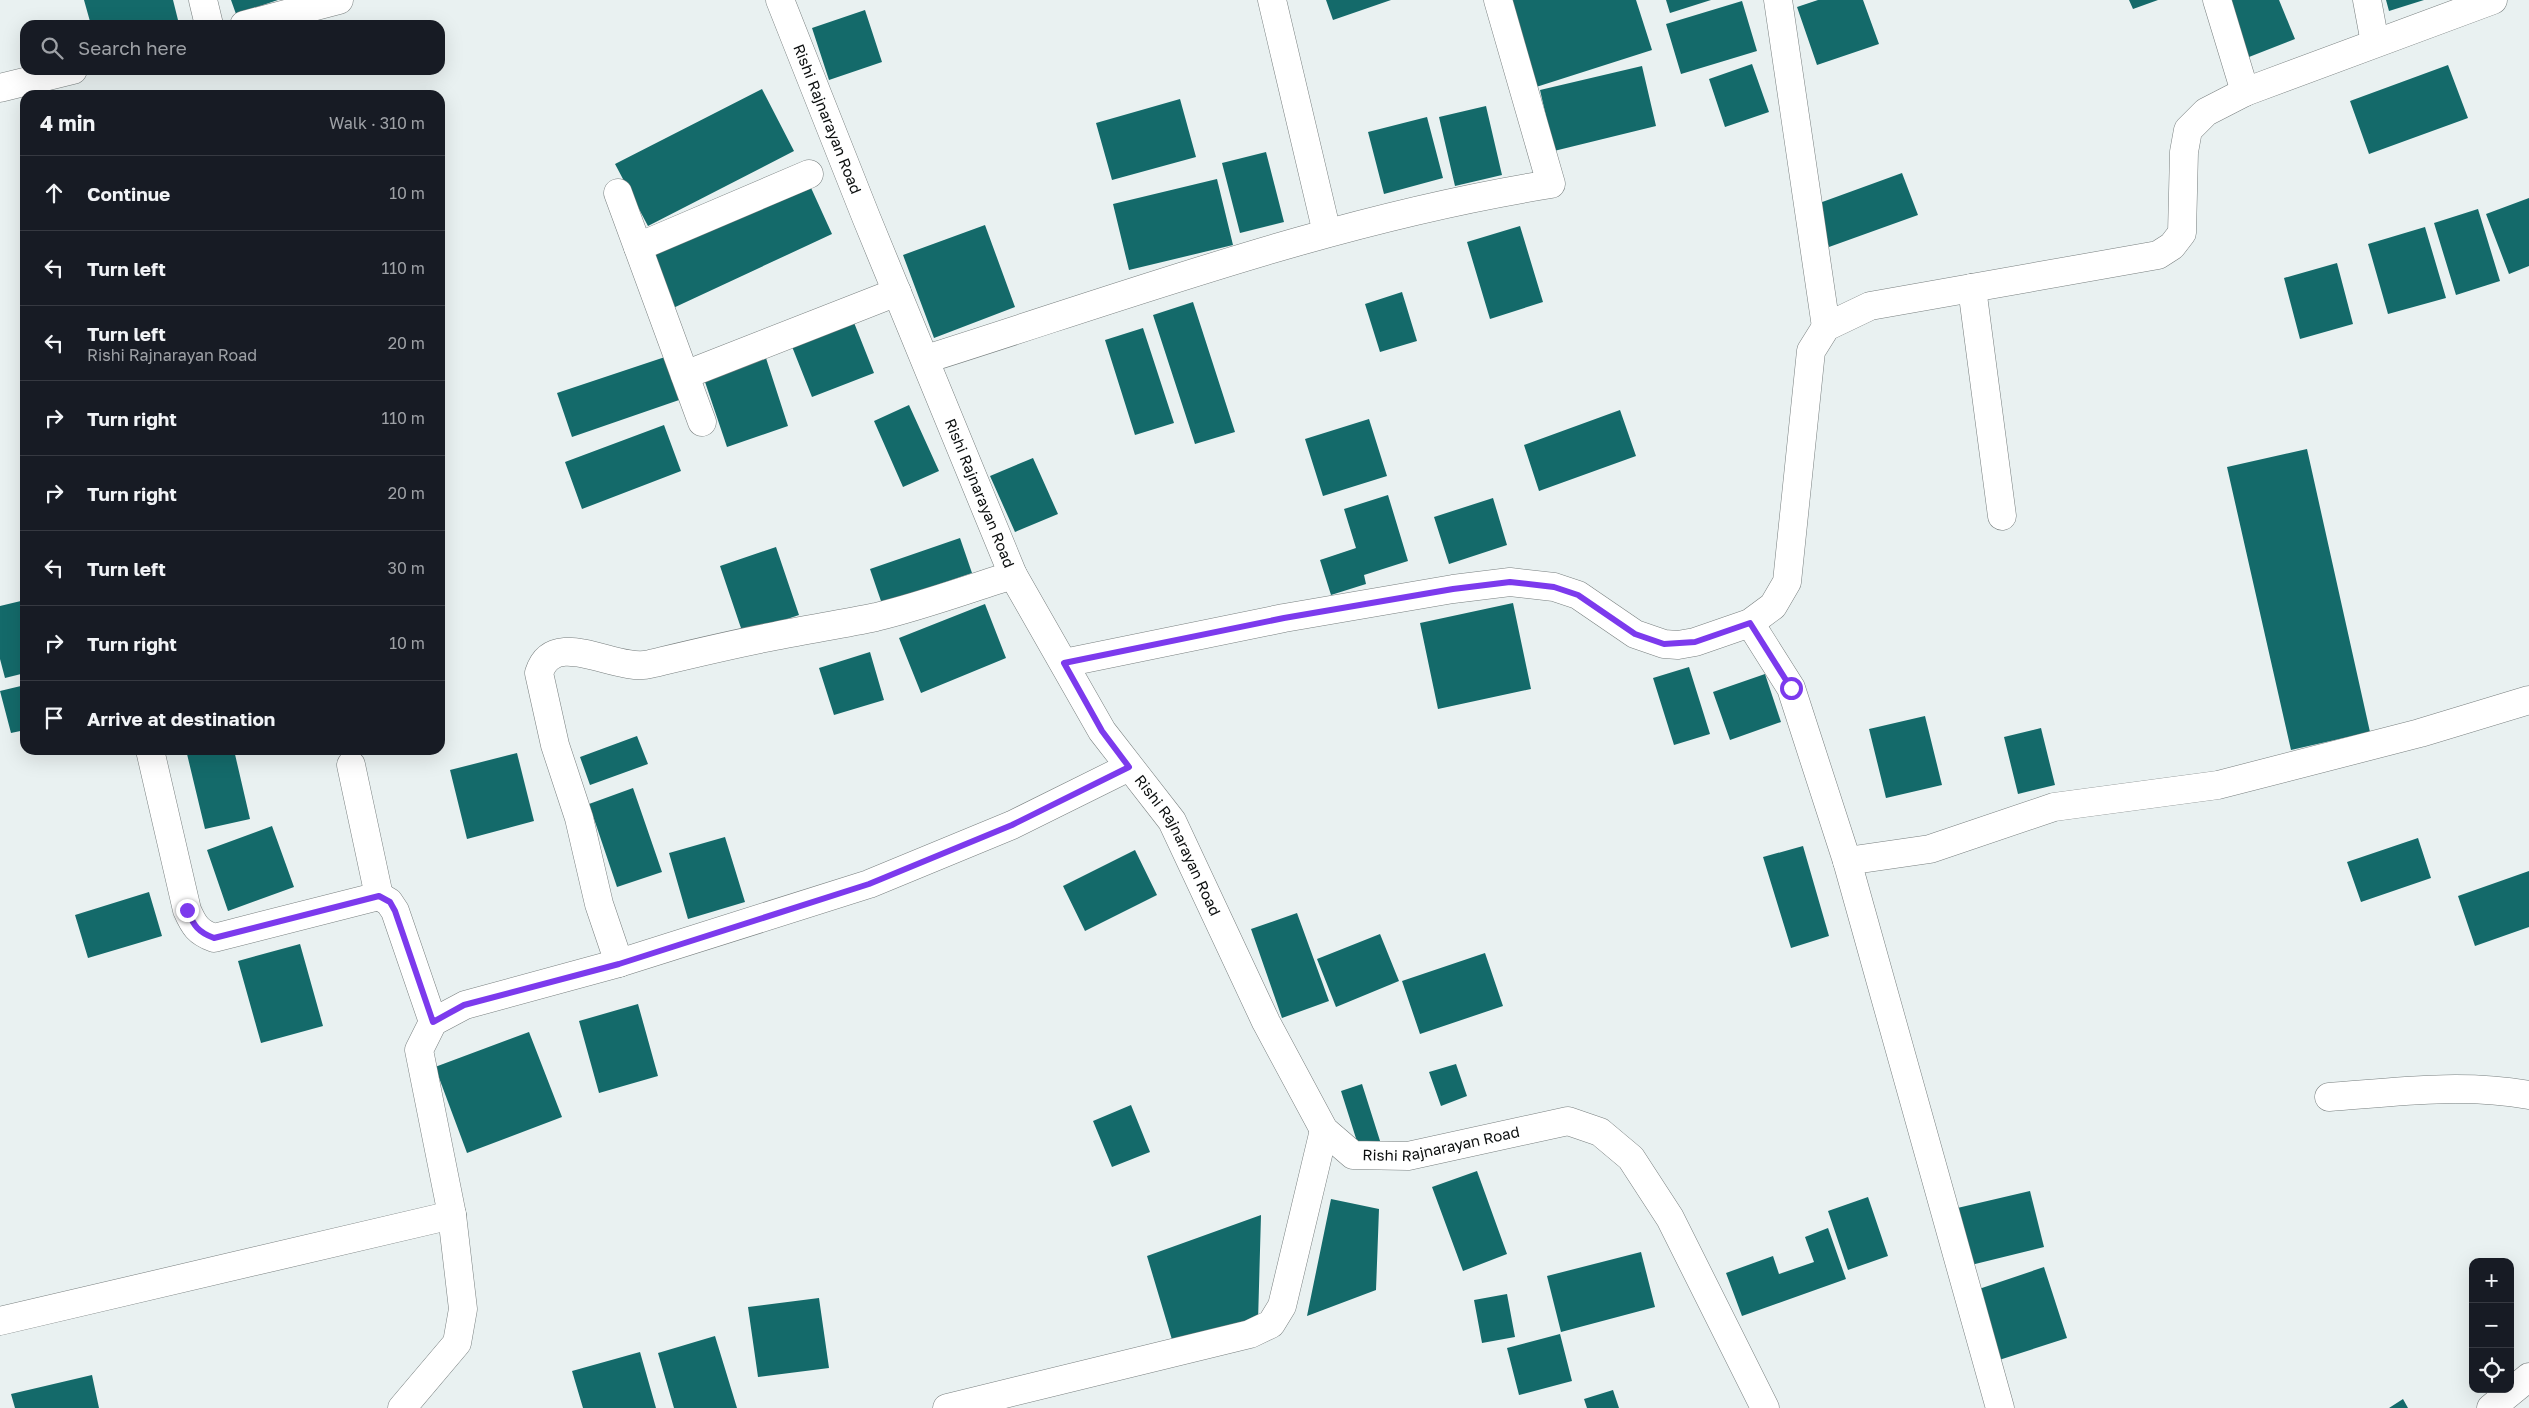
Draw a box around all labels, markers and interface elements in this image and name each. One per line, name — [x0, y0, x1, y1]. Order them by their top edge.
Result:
search box — [20, 20, 445, 75]
icon: search — [38, 34, 66, 62]
text: Search here — [78, 36, 187, 59]
street label: Rishi Rajnarayan Road — [790, 41, 866, 196]
text: 4 min — [40, 110, 95, 136]
text: Walk · 310 m — [329, 113, 425, 133]
icon: ahead — [40, 179, 68, 207]
text: Continue — [87, 182, 170, 205]
text: 10 m — [389, 183, 425, 203]
icon: left — [40, 254, 68, 282]
text: Turn left — [87, 257, 166, 280]
text: 110 m — [381, 258, 425, 278]
text: Turn left — [87, 322, 166, 345]
icon: left — [40, 329, 68, 357]
text: 20 m — [388, 333, 425, 353]
text: Rishi Rajnarayan Road — [87, 345, 257, 365]
icon: right — [40, 404, 68, 432]
text: Turn right — [87, 407, 177, 430]
text: 110 m — [381, 408, 425, 428]
street label: Rishi Rajnarayan Road — [942, 416, 1019, 570]
icon: right — [40, 479, 68, 507]
text: Turn right — [87, 482, 177, 505]
text: 20 m — [388, 483, 425, 503]
icon: left — [40, 554, 68, 582]
text: Turn left — [87, 557, 166, 580]
text: 30 m — [388, 558, 425, 578]
icon: right — [40, 629, 68, 657]
text: Turn right — [87, 632, 177, 655]
text: 10 m — [389, 633, 425, 653]
route start — [1780, 677, 1803, 700]
icon: arrive — [40, 704, 68, 732]
text: Arrive at destination — [87, 707, 275, 730]
street label: Rishi Rajnarayan Road — [1131, 771, 1225, 918]
route end — [176, 899, 199, 922]
street label: Rishi Rajnarayan Road — [1362, 1122, 1521, 1164]
map controls — [2469, 1258, 2514, 1393]
button: + — [2469, 1258, 2514, 1303]
button: − — [2469, 1303, 2514, 1348]
button: locate — [2469, 1348, 2514, 1393]

